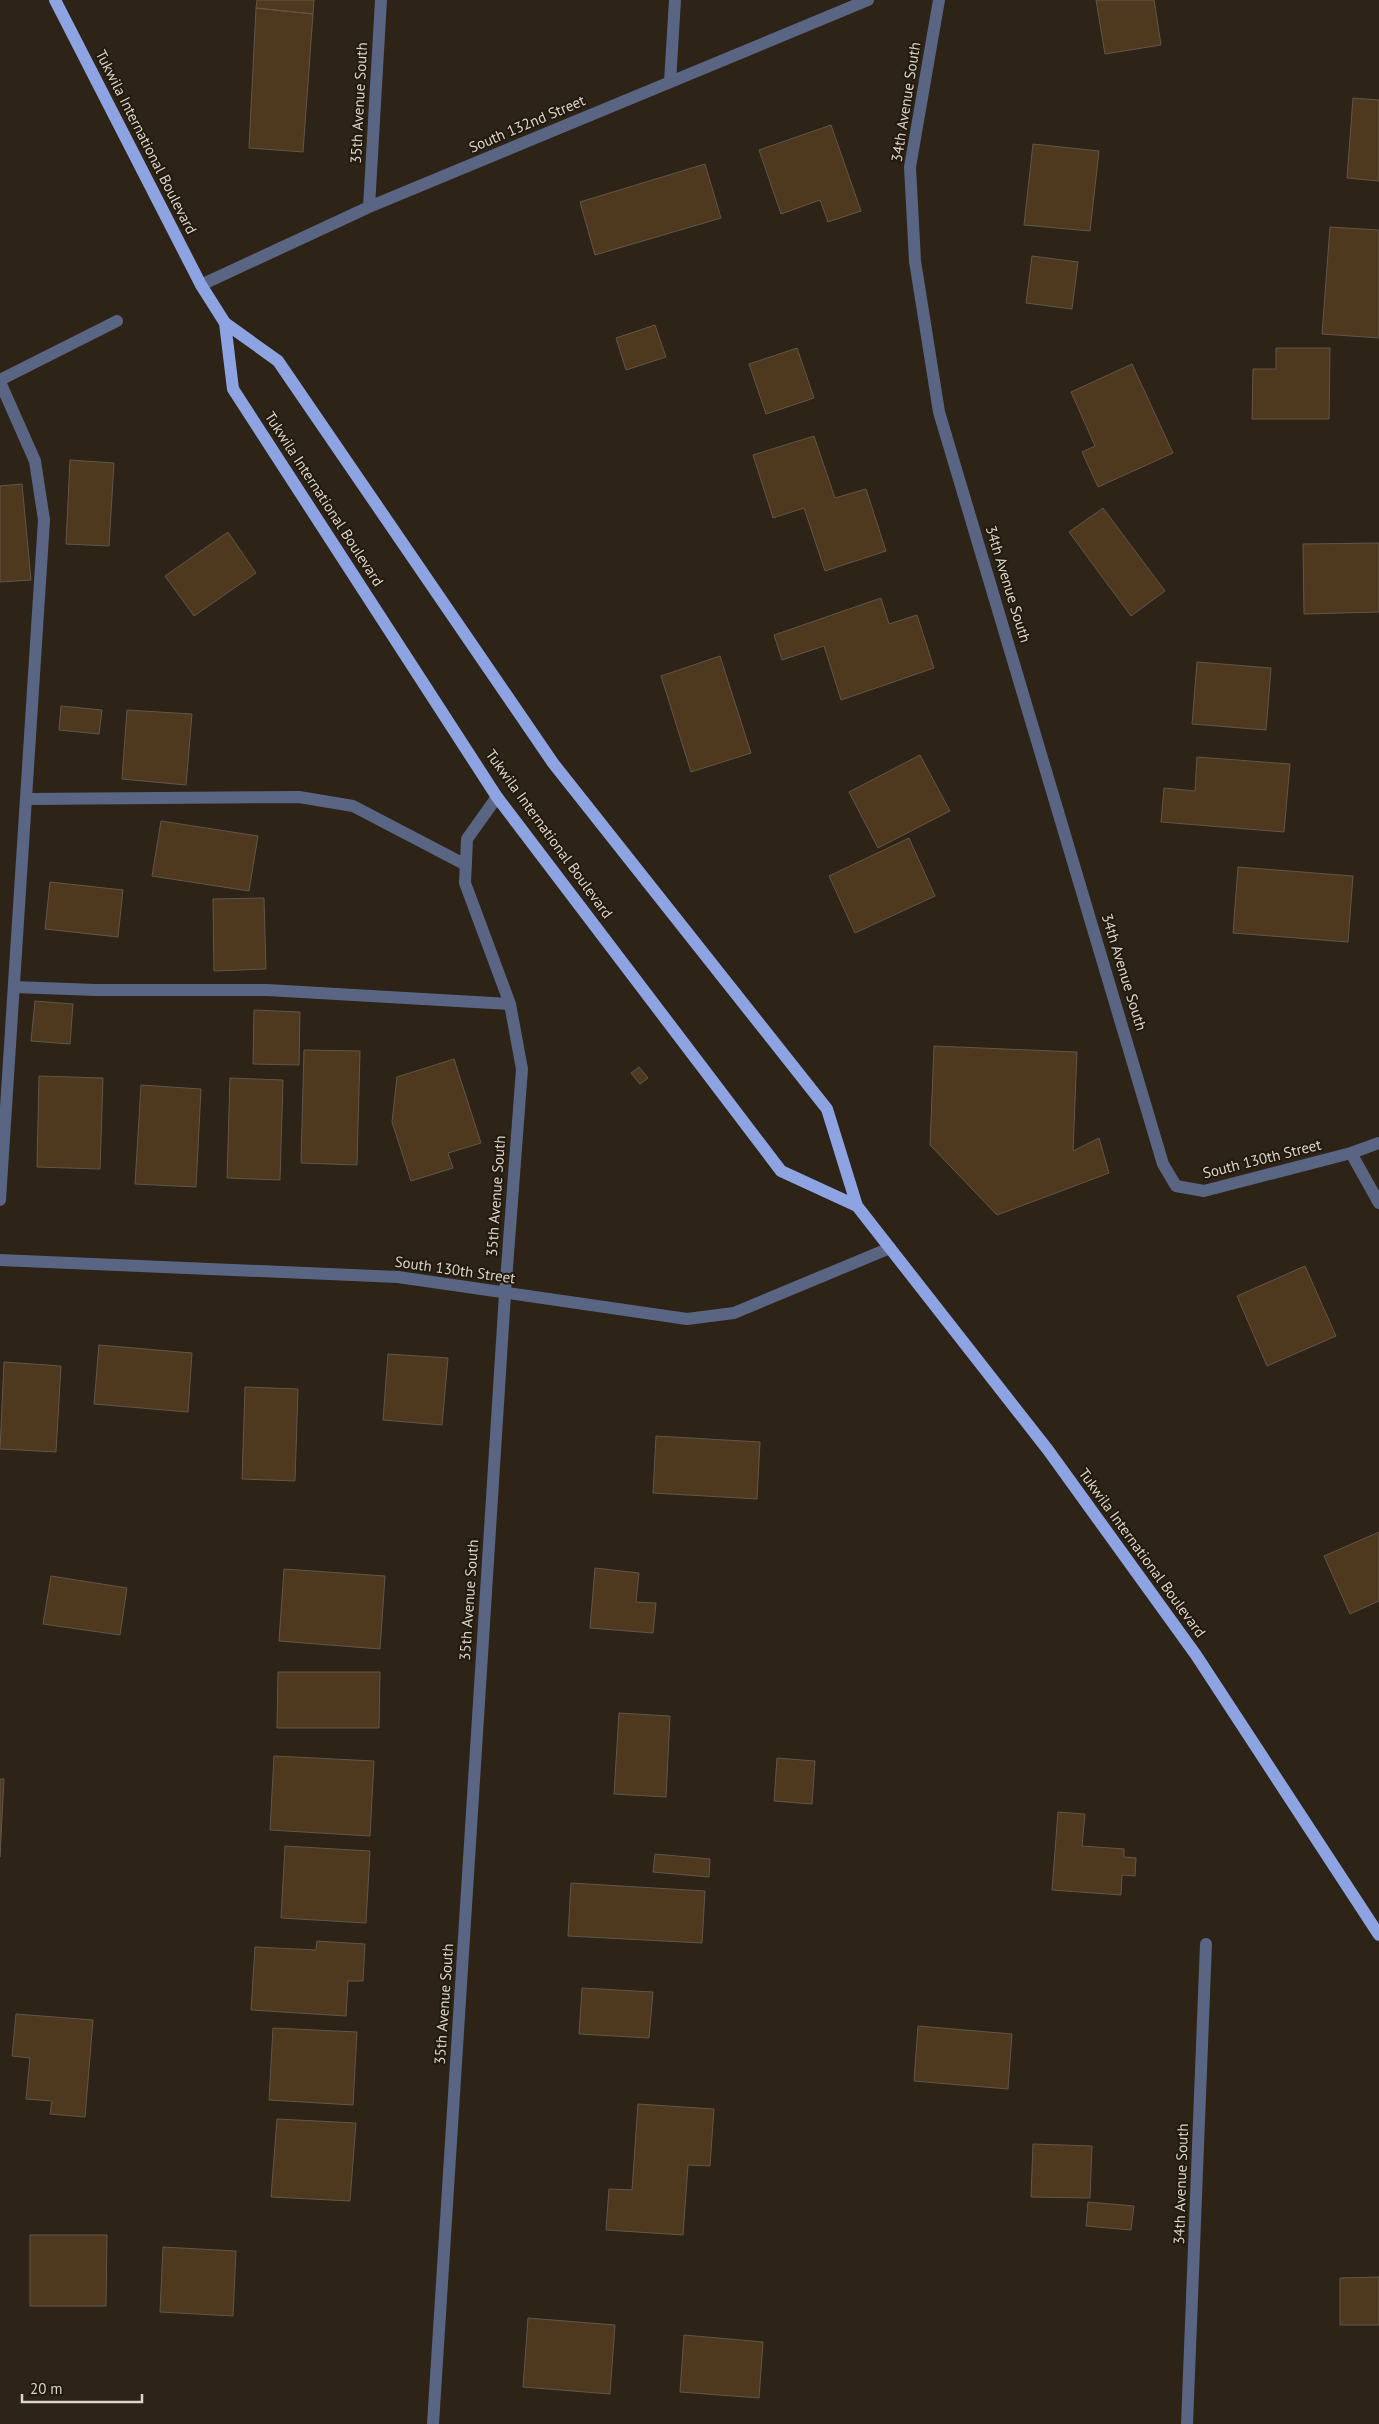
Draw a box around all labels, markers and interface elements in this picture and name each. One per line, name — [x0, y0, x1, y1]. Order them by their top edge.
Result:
street label: 34th Avenue South — [887, 40, 924, 163]
street label: 35th Avenue South — [346, 42, 371, 164]
street label: Tukwila International Boulevard — [92, 46, 201, 237]
street label: South 132nd Street — [466, 90, 588, 157]
street label: Tukwila International Boulevard — [261, 408, 388, 590]
street label: 34th Avenue South — [982, 523, 1035, 645]
street label: Tukwila International Boulevard — [482, 745, 617, 922]
street label: 34th Avenue South — [1098, 911, 1151, 1033]
street label: 35th Avenue South — [482, 1135, 509, 1257]
street label: South 130th Street — [1201, 1135, 1323, 1182]
street label: South 130th Street — [394, 1252, 517, 1287]
street label: Tukwila International Boulevard — [1075, 1464, 1210, 1641]
street label: 35th Avenue South — [455, 1539, 482, 1661]
street label: 35th Avenue South — [430, 1943, 457, 2065]
street label: 34th Avenue South — [1169, 2123, 1192, 2245]
scale bar — [22, 2372, 142, 2404]
text: 20 m — [30, 2379, 63, 2398]

